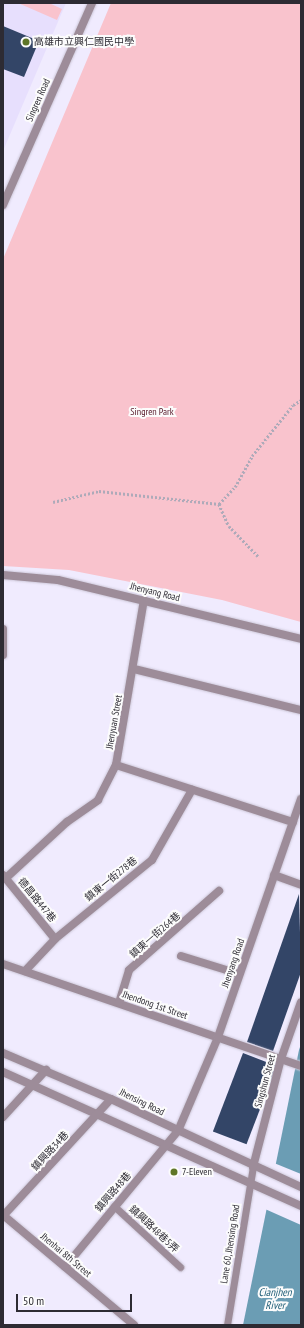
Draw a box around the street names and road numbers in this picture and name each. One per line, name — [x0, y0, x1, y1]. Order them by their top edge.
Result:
street label: Singren Road — [23, 77, 53, 123]
street label: Jhenyang Road — [129, 580, 181, 604]
street label: Jhenyuan Street — [103, 694, 125, 750]
street label: 鎮東一街278巷 — [83, 854, 139, 904]
street label: 德昌路447巷 — [16, 875, 58, 925]
street label: 鎮東一街264巷 — [127, 910, 183, 960]
street label: Jhenyang Road — [219, 937, 247, 989]
street label: Jhendong 1st Street — [121, 988, 189, 1022]
street label: Singshun Street — [252, 1053, 278, 1109]
street label: Jhensing Road — [117, 1086, 167, 1118]
street label: 鎮興路34巷 — [29, 1129, 71, 1173]
street label: 鎮興路48巷 — [92, 1170, 134, 1214]
street label: 鎮興路48巷5弄 — [127, 1203, 181, 1255]
street label: Lane 60, Jhensing Road — [218, 1203, 242, 1285]
street label: Jhenhai 8th Street — [38, 1230, 94, 1280]

